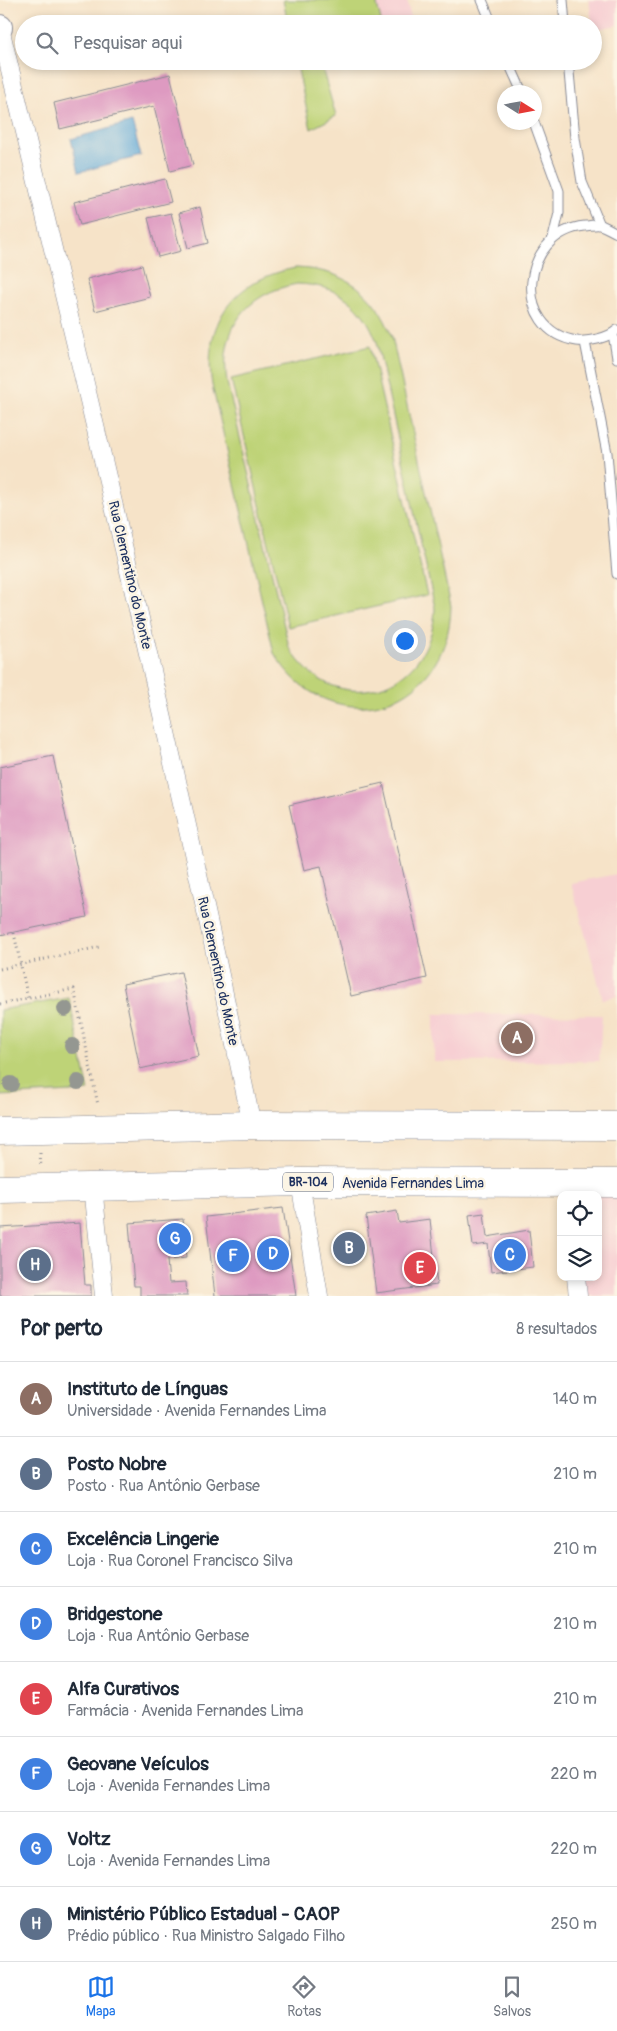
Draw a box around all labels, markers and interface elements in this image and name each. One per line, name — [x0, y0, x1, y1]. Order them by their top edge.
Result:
search box — [15, 15, 602, 70]
icon: search — [33, 29, 61, 57]
text: Pesquisar aqui — [73, 31, 182, 55]
north arrow — [497, 85, 542, 130]
street label: Rua Clementino do Monte — [105, 499, 155, 651]
your location — [392, 628, 418, 654]
street label: Rua Clementino do Monte — [194, 895, 242, 1047]
pin: A — [501, 1019, 533, 1057]
road number: BR-104 — [283, 1172, 333, 1192]
street label: Avenida Fernandes Lima — [342, 1175, 484, 1192]
map controls — [557, 1191, 602, 1281]
button: locate — [557, 1191, 602, 1236]
pin: G — [159, 1220, 191, 1258]
pin: B — [333, 1229, 365, 1267]
pin: D — [257, 1235, 289, 1273]
pin: C — [494, 1236, 526, 1274]
button: layers — [557, 1236, 602, 1281]
pin: F — [217, 1237, 249, 1275]
pin: H — [19, 1246, 51, 1284]
pin: E — [404, 1249, 436, 1287]
text: Por perto — [20, 1315, 102, 1342]
text: 8 resultados — [516, 1319, 597, 1339]
text: Instituto de Línguas — [67, 1377, 228, 1401]
text: A — [31, 1389, 41, 1409]
text: 140 m — [553, 1389, 597, 1409]
text: Universidade · Avenida Fernandes Lima — [67, 1401, 326, 1421]
text: Posto Nobre — [67, 1452, 166, 1476]
text: B — [31, 1464, 41, 1484]
text: 210 m — [553, 1464, 597, 1484]
text: Posto · Rua Antônio Gerbase — [67, 1476, 260, 1496]
text: Excelência Lingerie — [67, 1527, 219, 1551]
text: C — [31, 1539, 41, 1559]
text: 210 m — [553, 1539, 597, 1559]
text: Loja · Rua Coronel Francisco Silva — [67, 1551, 293, 1571]
text: Bridgestone — [67, 1602, 162, 1626]
text: D — [31, 1614, 41, 1634]
text: 210 m — [553, 1614, 597, 1634]
text: Loja · Rua Antônio Gerbase — [67, 1626, 249, 1646]
text: Alfa Curativos — [67, 1677, 179, 1701]
text: E — [32, 1689, 40, 1709]
text: 210 m — [553, 1689, 597, 1709]
text: Farmácia · Avenida Fernandes Lima — [67, 1701, 303, 1721]
text: Geovane Veículos — [67, 1752, 209, 1776]
text: F — [31, 1764, 41, 1784]
text: 220 m — [551, 1764, 597, 1784]
text: Loja · Avenida Fernandes Lima — [67, 1776, 270, 1796]
text: Voltz — [67, 1827, 111, 1851]
text: G — [31, 1839, 41, 1859]
text: 220 m — [551, 1839, 597, 1859]
text: Loja · Avenida Fernandes Lima — [67, 1851, 270, 1871]
text: Ministério Público Estadual - CAOP — [67, 1902, 340, 1926]
text: H — [31, 1914, 41, 1934]
text: 250 m — [551, 1914, 597, 1934]
text: Prédio público · Rua Ministro Salgado Filho — [67, 1926, 345, 1946]
tab: Mapa — [86, 1973, 116, 2020]
tab: Rotas — [287, 1973, 321, 2020]
tab: Salvos — [493, 1973, 531, 2020]

